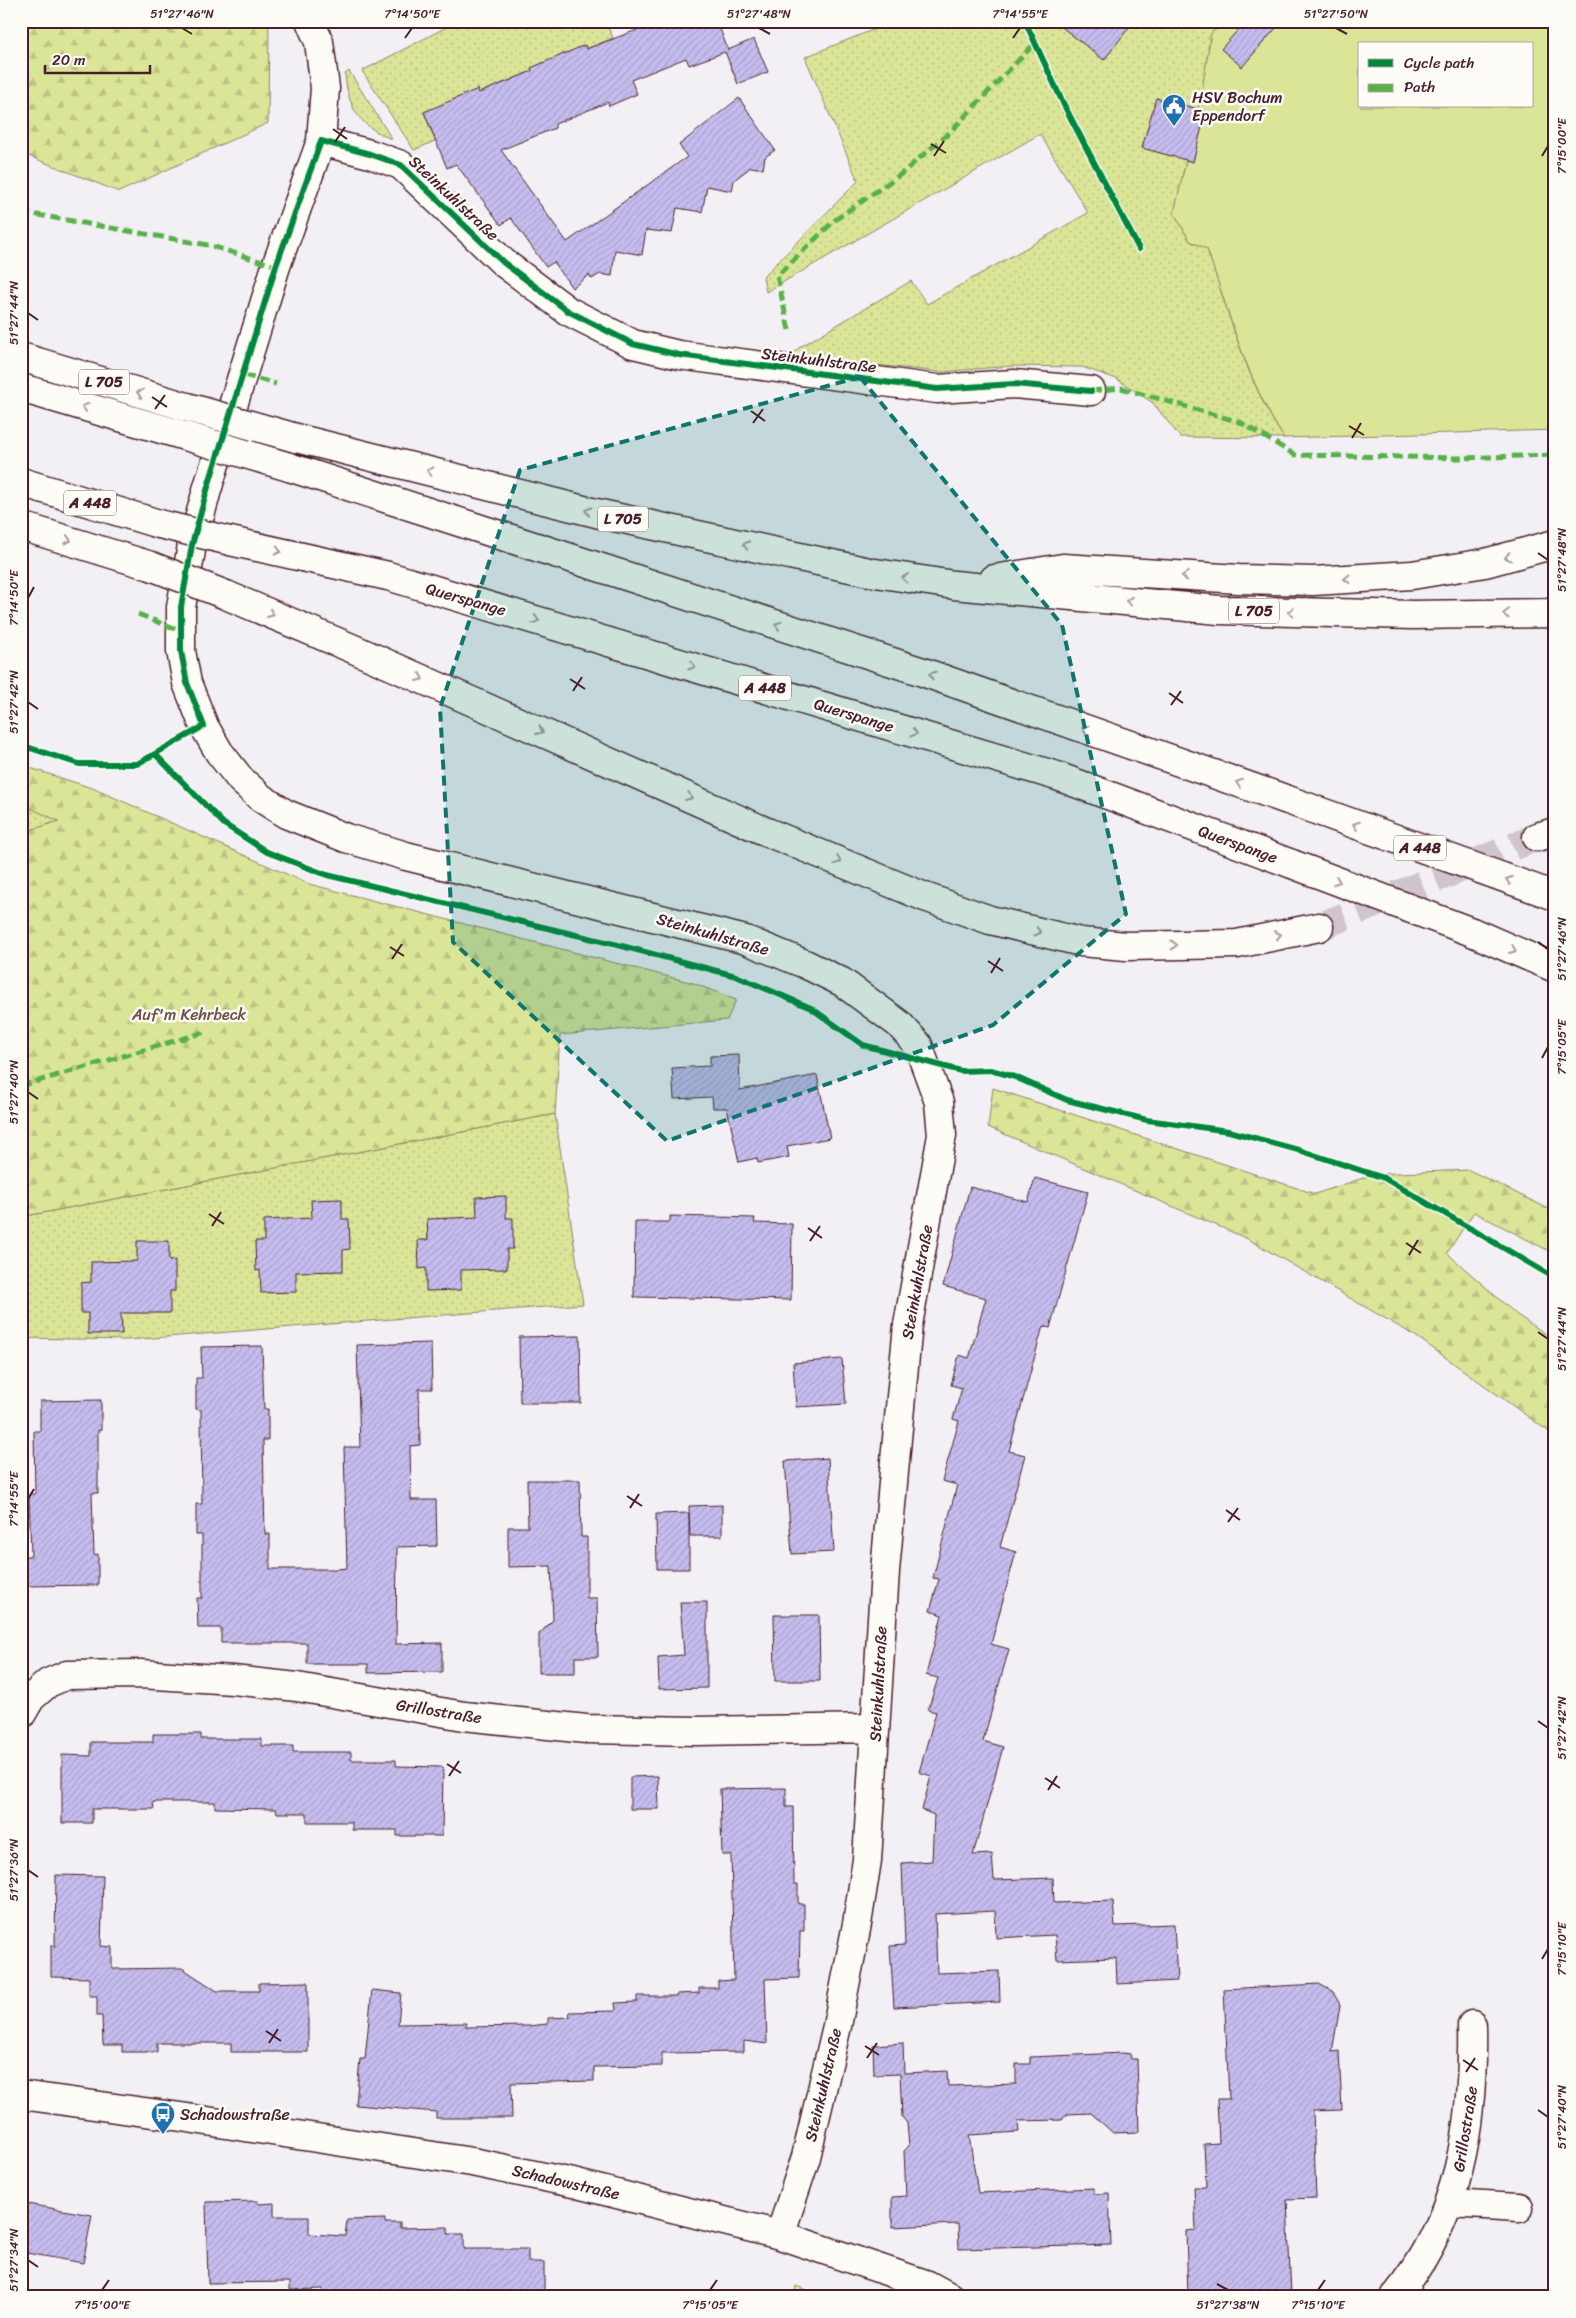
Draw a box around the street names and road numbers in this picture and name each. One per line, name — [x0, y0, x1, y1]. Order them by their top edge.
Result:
street label: Steinkuhlstraße — [402, 148, 506, 248]
street label: Steinkuhlstraße — [760, 339, 878, 381]
road number: L 705 — [79, 370, 129, 394]
road number: A 448 — [64, 490, 116, 516]
road number: L 705 — [598, 506, 648, 532]
street label: Querspange — [422, 574, 510, 624]
road number: L 705 — [1229, 598, 1279, 624]
road number: A 448 — [739, 676, 791, 700]
street label: Querspange — [810, 689, 898, 741]
street label: Querspange — [1194, 816, 1282, 872]
road number: A 448 — [1394, 836, 1446, 860]
street label: Steinkuhlstraße — [653, 904, 773, 964]
street label: Steinkuhlstraße — [893, 1222, 941, 1342]
street label: Steinkuhlstraße — [860, 1625, 896, 1743]
street label: Grillostraße — [394, 1690, 484, 1732]
street label: Steinkuhlstraße — [796, 2025, 850, 2145]
street label: Grillostraße — [1444, 2084, 1486, 2174]
street label: Schadowstraße — [509, 2156, 623, 2208]

